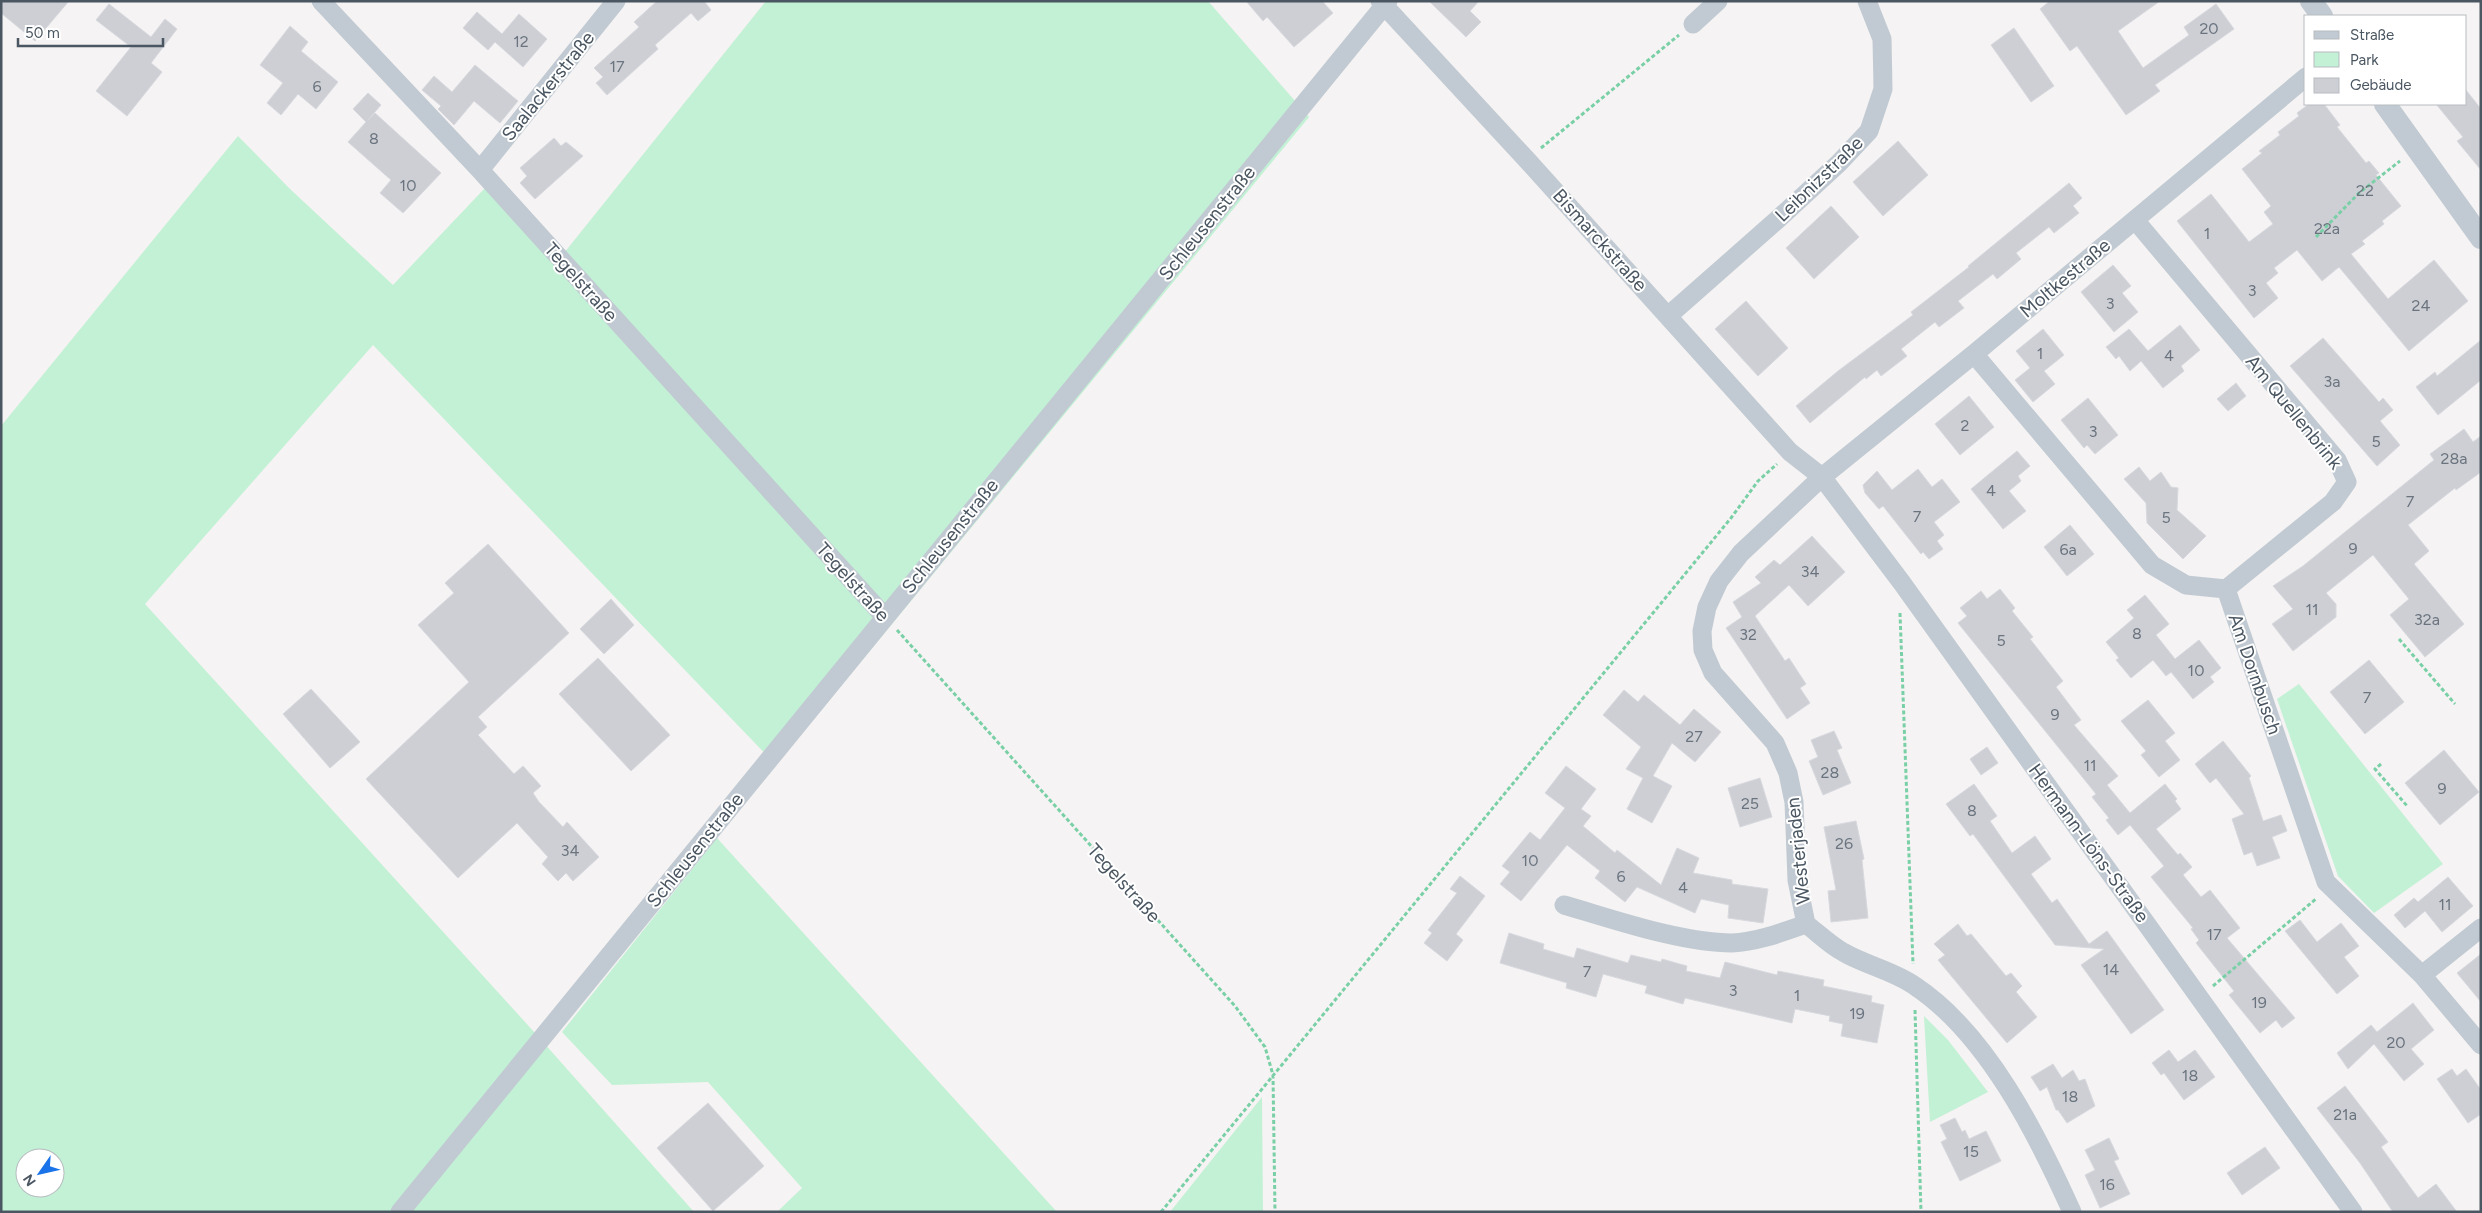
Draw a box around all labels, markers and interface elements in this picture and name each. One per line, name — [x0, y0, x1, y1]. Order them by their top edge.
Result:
scale bar — [18, 15, 162, 47]
legend — [2304, 15, 2467, 105]
house number: 20 — [2199, 19, 2219, 38]
text: 50 m — [25, 24, 60, 42]
text: Straße — [2350, 26, 2394, 44]
street label: Saalackerstraße — [497, 27, 599, 145]
house number: 12 — [513, 32, 529, 51]
text: Park — [2350, 51, 2379, 69]
house number: 17 — [609, 57, 625, 76]
text: Gebäude — [2350, 76, 2411, 94]
house number: 6 — [312, 77, 322, 96]
house number: 8 — [369, 129, 379, 148]
street label: Leibnizstraße — [1770, 131, 1868, 227]
street label: Schleusenstraße — [1154, 161, 1260, 285]
house number: 10 — [400, 176, 416, 195]
house number: 22 — [2356, 181, 2374, 200]
street label: Bismarckstraße — [1548, 184, 1652, 296]
house number: 22a — [2314, 219, 2340, 238]
house number: 1 — [2204, 224, 2210, 243]
street label: Moltkestraße — [2015, 233, 2115, 323]
street label: Tegelstraße — [539, 238, 623, 326]
house number: 3 — [2248, 281, 2256, 300]
house number: 3 — [2106, 294, 2114, 313]
house number: 24 — [2412, 296, 2430, 315]
house number: 1 — [2037, 344, 2043, 363]
house number: 4 — [2164, 346, 2174, 365]
street label: Am Quellenbrink — [2241, 350, 2348, 474]
house number: 3a — [2324, 372, 2340, 391]
house number: 2 — [1961, 416, 1969, 435]
house number: 3 — [2089, 422, 2097, 441]
house number: 5 — [2371, 432, 2381, 451]
house number: 28a — [2441, 449, 2467, 468]
street label: Schleusenstraße — [897, 474, 1003, 598]
house number: 4 — [1986, 481, 1996, 500]
house number: 7 — [2406, 492, 2415, 511]
house number: 7 — [1913, 507, 1922, 526]
house number: 5 — [2161, 508, 2171, 527]
street label: Tegelstraße — [811, 538, 895, 626]
house number: 9 — [2348, 539, 2358, 558]
house number: 6a — [2059, 540, 2077, 559]
house number: 34 — [1801, 562, 1819, 581]
house number: 11 — [2305, 600, 2319, 619]
house number: 32a — [2414, 610, 2440, 629]
street label: Am Dornbusch — [2224, 611, 2286, 737]
house number: 8 — [2132, 624, 2142, 643]
house number: 32 — [1739, 625, 1757, 644]
house number: 5 — [1996, 631, 2006, 650]
house number: 10 — [2188, 661, 2204, 680]
house number: 7 — [2363, 688, 2372, 707]
house number: 9 — [2050, 705, 2060, 724]
house number: 27 — [1685, 727, 1703, 746]
house number: 11 — [2083, 756, 2097, 775]
street label: Hermann-Löns-Straße — [2024, 759, 2154, 927]
house number: 28 — [1821, 763, 1839, 782]
house number: 9 — [2437, 779, 2447, 798]
street label: Schleusenstraße — [642, 788, 748, 912]
house number: 25 — [1741, 794, 1759, 813]
street label: Westerjaden — [1781, 796, 1815, 906]
house number: 8 — [1967, 801, 1977, 820]
house number: 26 — [1835, 834, 1853, 853]
street label: Tegelstraße — [1082, 839, 1166, 927]
house number: 34 — [561, 841, 579, 860]
house number: 10 — [1522, 851, 1538, 870]
house number: 6 — [1616, 867, 1626, 886]
house number: 4 — [1678, 878, 1688, 897]
house number: 11 — [2438, 895, 2452, 914]
house number: 17 — [2206, 925, 2222, 944]
house number: 14 — [2103, 960, 2119, 979]
house number: 7 — [1583, 962, 1592, 981]
house number: 3 — [1729, 981, 1737, 1000]
house number: 1 — [1794, 986, 1800, 1005]
house number: 19 — [2251, 993, 2267, 1012]
house number: 19 — [1849, 1004, 1865, 1023]
house number: 20 — [2386, 1033, 2406, 1052]
house number: 18 — [2182, 1066, 2198, 1085]
house number: 18 — [2062, 1087, 2078, 1106]
house number: 21a — [2333, 1105, 2357, 1124]
house number: 15 — [1963, 1142, 1979, 1161]
north arrow — [15, 1148, 65, 1198]
text: N — [20, 1171, 40, 1189]
house number: 16 — [2099, 1175, 2115, 1194]

